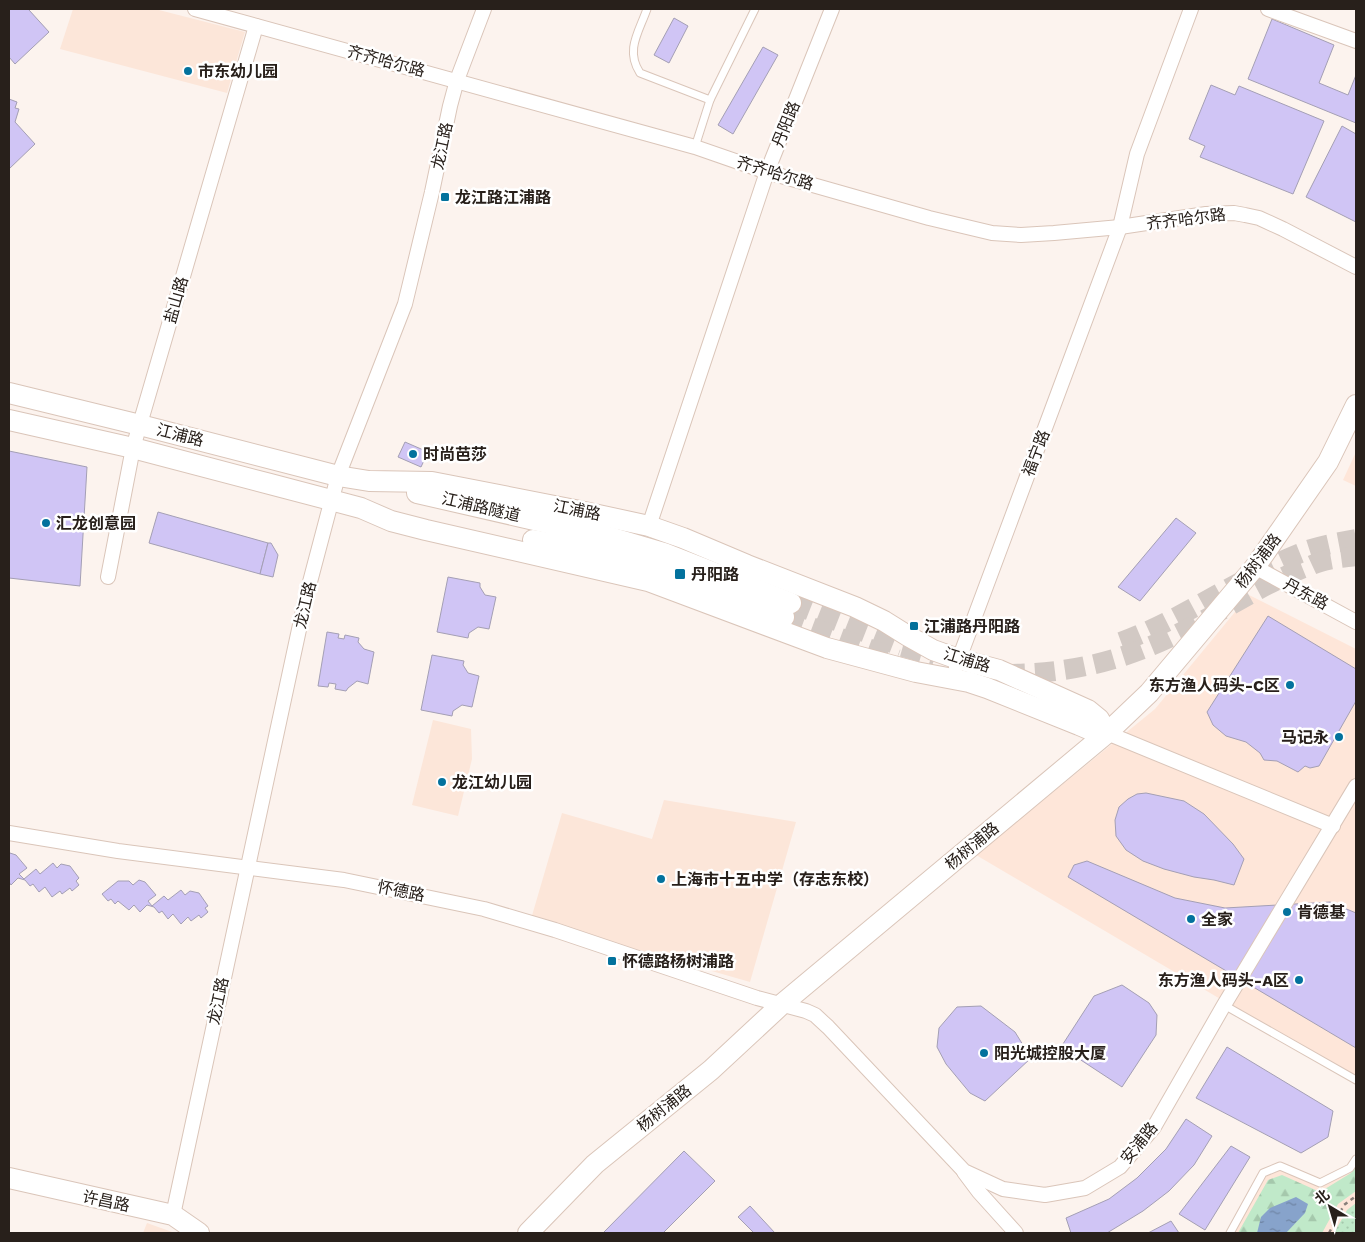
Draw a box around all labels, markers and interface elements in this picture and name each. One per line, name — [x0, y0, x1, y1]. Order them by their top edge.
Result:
street label: 齐齐哈尔路 — [345, 41, 427, 81]
place label: 市东幼儿园 — [198, 62, 278, 81]
marker: 市东幼儿园 — [182, 65, 194, 77]
street label: 丹阳路 — [768, 98, 804, 150]
street label: 龙江路 — [428, 121, 456, 171]
street label: 齐齐哈尔路 — [734, 152, 816, 194]
place label: 龙江路江浦路 — [455, 188, 551, 207]
marker: 龙江路江浦路 — [439, 191, 451, 203]
street label: 齐齐哈尔路 — [1145, 205, 1227, 233]
street label: 盐山路 — [160, 274, 192, 326]
street label: 江浦路 — [154, 420, 206, 450]
street label: 福宁路 — [1019, 427, 1053, 479]
place label: 时尚芭莎 — [423, 445, 487, 464]
marker: 时尚芭莎 — [407, 448, 419, 460]
street label: 江浦路隧道 — [440, 489, 522, 525]
street label: 江浦路 — [552, 496, 602, 524]
place label: 汇龙创意园 — [56, 514, 136, 533]
marker: 汇龙创意园 — [40, 517, 52, 529]
street label: 杨树浦路 — [1231, 530, 1285, 592]
place label: 丹阳路 — [691, 565, 739, 584]
marker: 丹阳路 — [673, 567, 687, 581]
street label: 丹东路 — [1280, 574, 1332, 614]
street label: 龙江路 — [290, 579, 320, 631]
place label: 江浦路丹阳路 — [924, 617, 1020, 636]
marker: 江浦路丹阳路 — [908, 620, 920, 632]
street label: 江浦路 — [941, 644, 993, 676]
place label: 东方渔人码头-C区 — [1149, 676, 1280, 695]
marker: 东方渔人码头-C区 — [1284, 679, 1296, 691]
place label: 马记永 — [1281, 728, 1329, 747]
marker: 马记永 — [1333, 731, 1345, 743]
place label: 龙江幼儿园 — [452, 773, 532, 792]
marker: 龙江幼儿园 — [436, 776, 448, 788]
street label: 杨树浦路 — [941, 818, 1003, 874]
place label: 上海市十五中学（存志东校） — [671, 870, 879, 889]
marker: 上海市十五中学（存志东校） — [655, 873, 667, 885]
street label: 怀德路 — [376, 877, 426, 905]
place label: 肯德基 — [1297, 903, 1346, 922]
marker: 肯德基 — [1281, 906, 1293, 918]
place label: 全家 — [1201, 910, 1233, 929]
marker: 全家 — [1185, 913, 1197, 925]
place label: 怀德路杨树浦路 — [622, 952, 734, 971]
marker: 怀德路杨树浦路 — [606, 955, 618, 967]
place label: 东方渔人码头-A区 — [1158, 971, 1289, 990]
marker: 东方渔人码头-A区 — [1293, 974, 1305, 986]
street label: 龙江路 — [204, 976, 232, 1026]
place label: 阳光城控股大厦 — [994, 1044, 1106, 1063]
marker: 阳光城控股大厦 — [978, 1047, 990, 1059]
street label: 杨树浦路 — [633, 1080, 695, 1136]
street label: 安浦路 — [1117, 1118, 1161, 1168]
north arrow — [1305, 1182, 1355, 1232]
text: 北 — [1312, 1186, 1332, 1207]
street label: 许昌路 — [81, 1187, 131, 1215]

